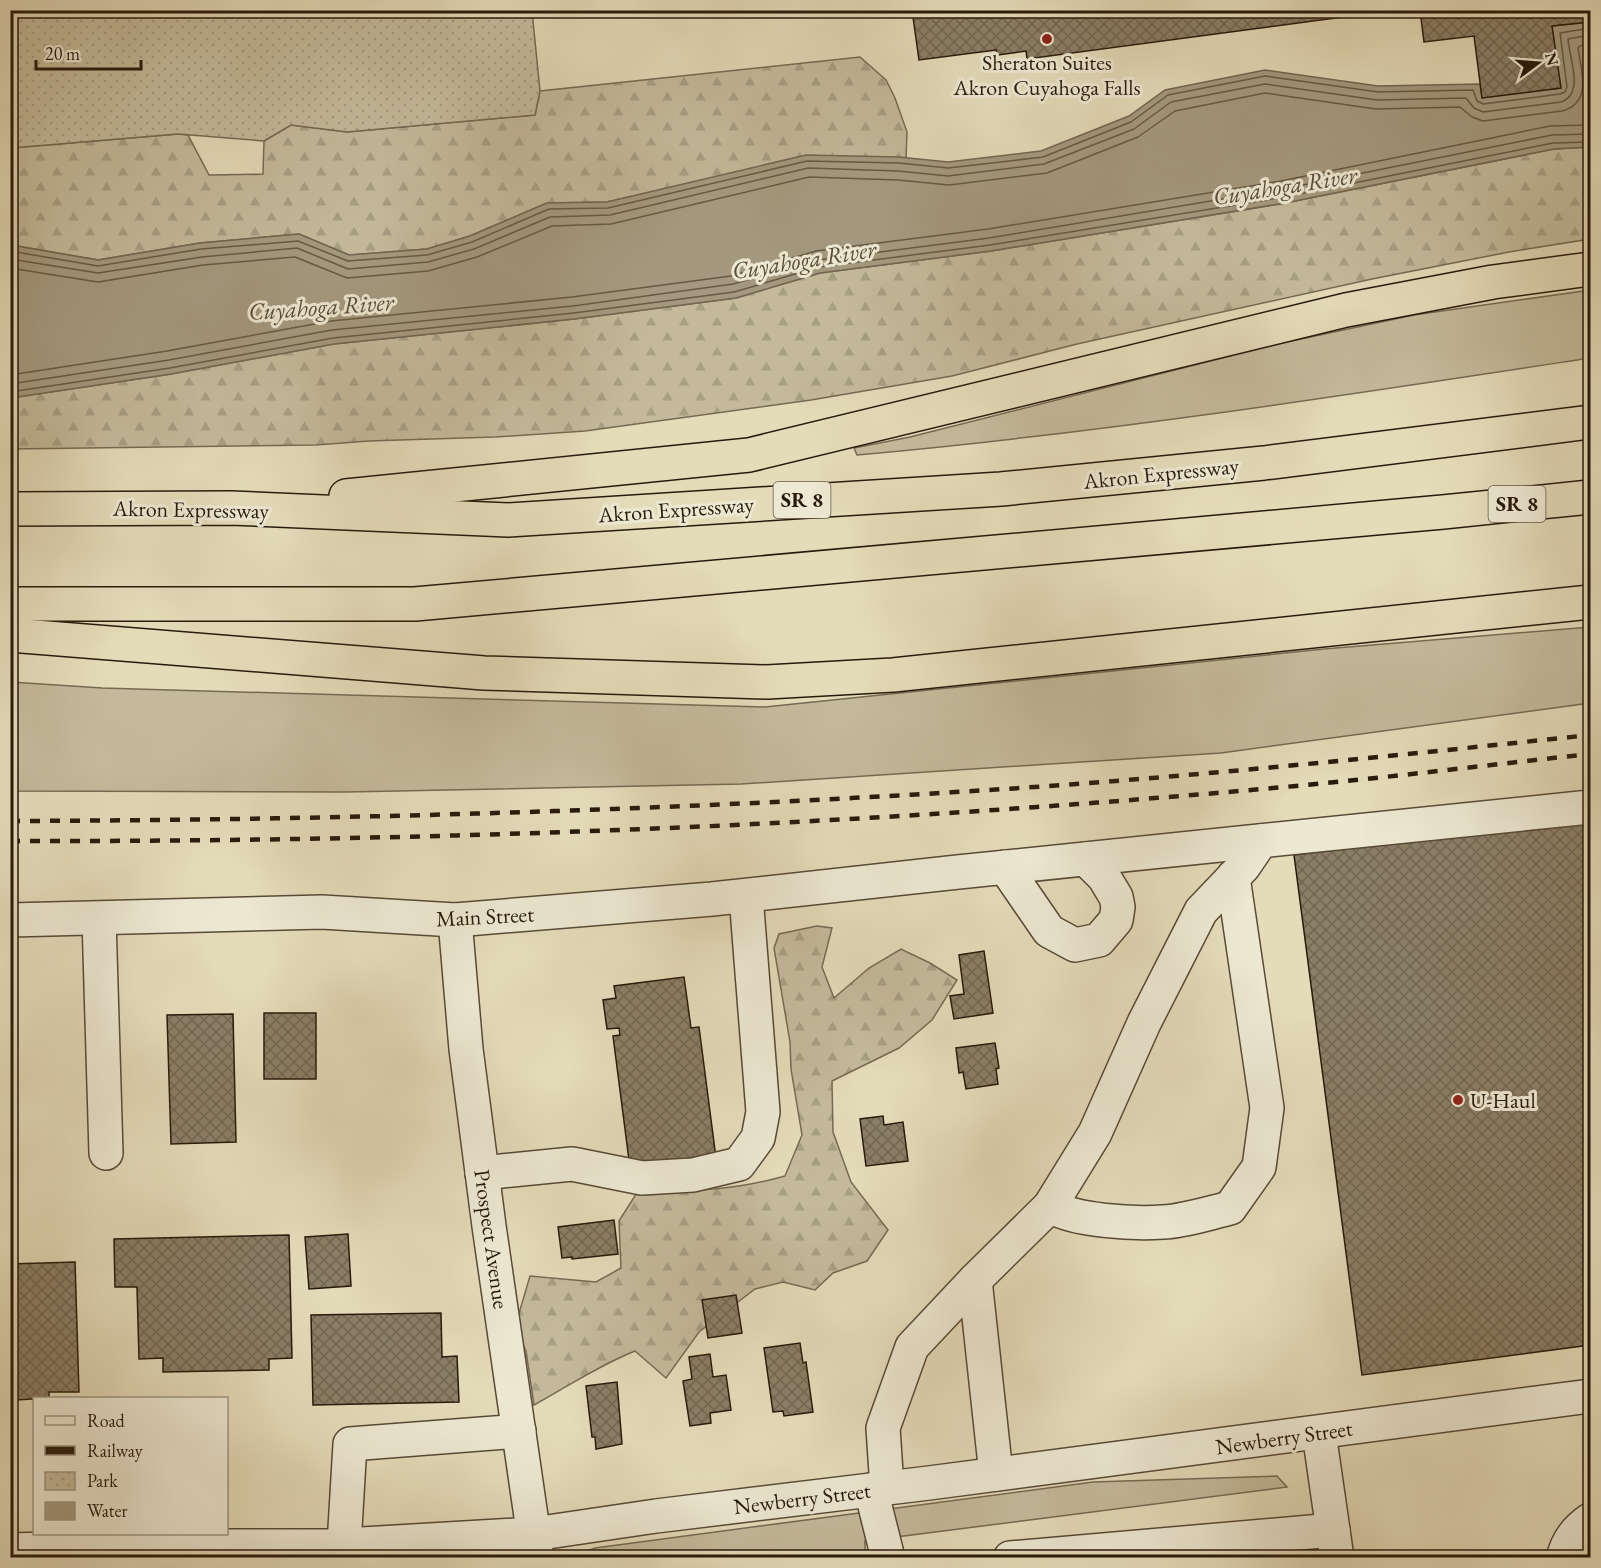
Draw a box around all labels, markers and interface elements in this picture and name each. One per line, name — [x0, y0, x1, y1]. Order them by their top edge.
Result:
marker: Sheraton Suites Akron Cuyahoga Falls — [1040, 32, 1054, 46]
scale bar — [36, 33, 141, 71]
north arrow — [1508, 33, 1568, 93]
text: 20 m — [45, 42, 80, 65]
place label: Sheraton Suites Akron Cuyahoga Falls — [952, 48, 1141, 102]
text: N — [1540, 50, 1564, 68]
water label: Cuyahoga River — [1211, 159, 1361, 212]
water label: Cuyahoga River — [730, 233, 880, 286]
water label: Cuyahoga River — [247, 286, 396, 327]
street label: Akron Expressway — [1081, 451, 1241, 496]
road number: SR 8 — [774, 482, 830, 518]
road number: SR 8 — [1488, 486, 1546, 522]
street label: Akron Expressway — [596, 490, 755, 529]
street label: Akron Expressway — [112, 494, 270, 525]
street label: Main Street — [435, 899, 535, 934]
place label: U-Haul — [1470, 1086, 1536, 1115]
marker: U-Haul — [1451, 1093, 1465, 1107]
street label: Prospect Avenue — [467, 1167, 516, 1311]
legend — [33, 1397, 228, 1535]
text: Road — [87, 1409, 126, 1432]
street label: Newberry Street — [1214, 1414, 1355, 1461]
text: Railway — [87, 1439, 143, 1462]
text: Park — [87, 1469, 118, 1492]
street label: Newberry Street — [732, 1476, 872, 1521]
text: Water — [87, 1499, 128, 1522]

